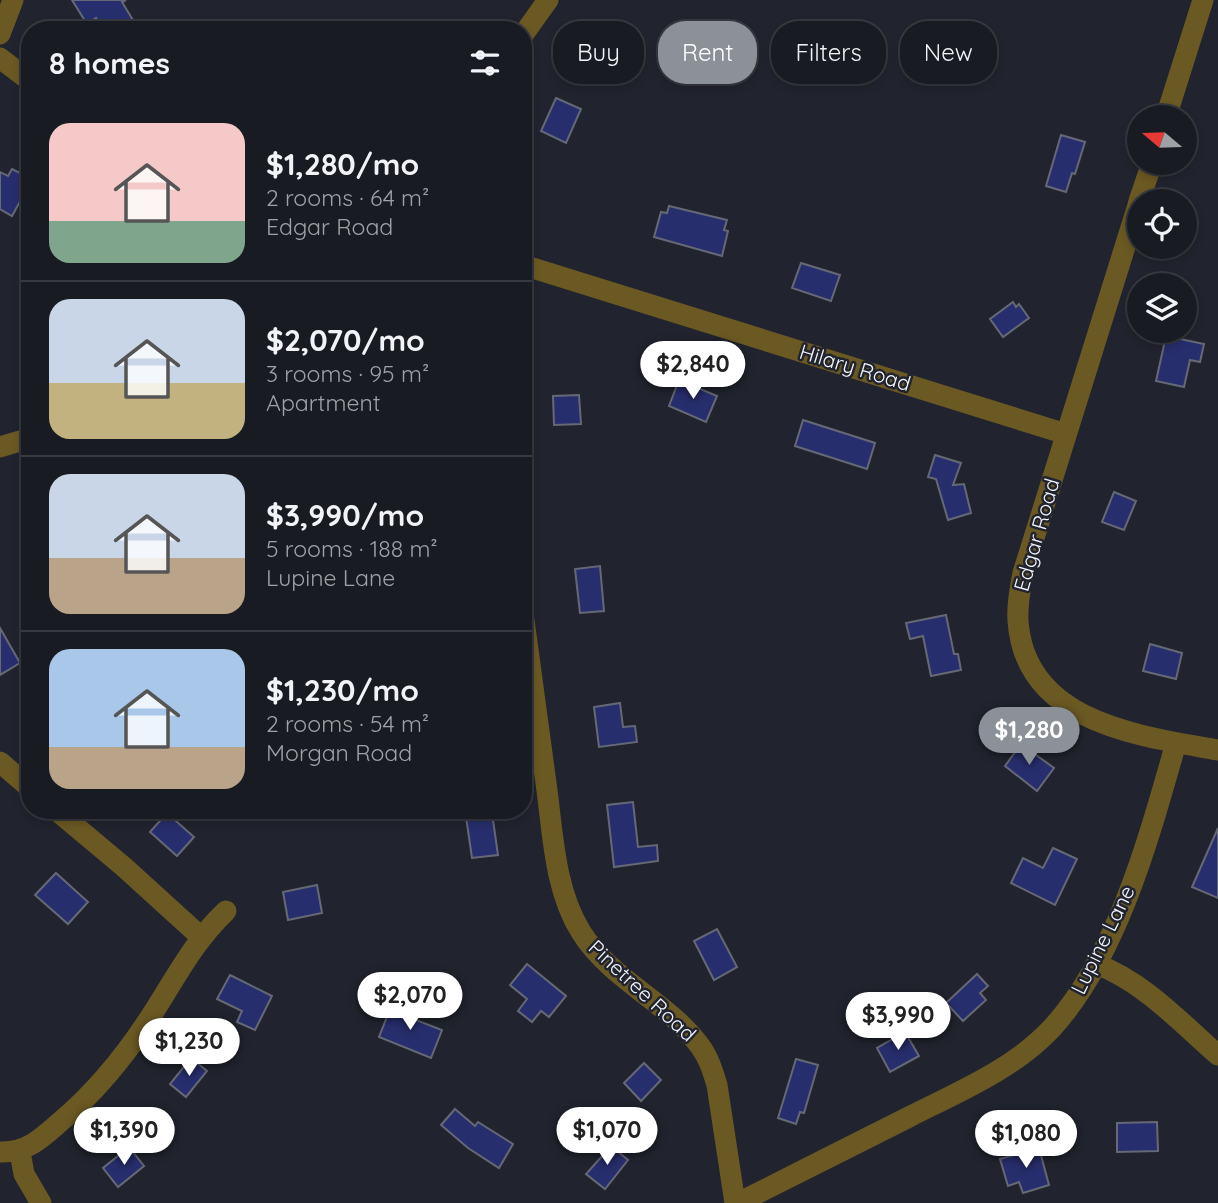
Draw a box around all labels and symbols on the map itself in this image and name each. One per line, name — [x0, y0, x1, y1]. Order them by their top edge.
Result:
north arrow — [1127, 105, 1197, 175]
street label: Hilary Road — [796, 338, 914, 396]
pin: $2,840 — [636, 342, 750, 401]
street label: Edgar Road — [1008, 475, 1065, 594]
pin: $1,280 — [972, 708, 1086, 767]
street label: Lupine Lane — [1065, 881, 1140, 998]
street label: Pinetree Road — [584, 934, 702, 1047]
pin: $2,070 — [353, 972, 467, 1032]
pin: $3,990 — [841, 992, 955, 1052]
pin: $1,230 — [132, 1018, 246, 1078]
pin: $1,390 — [67, 1108, 181, 1167]
pin: $1,070 — [550, 1108, 664, 1167]
pin: $1,080 — [969, 1110, 1083, 1170]

